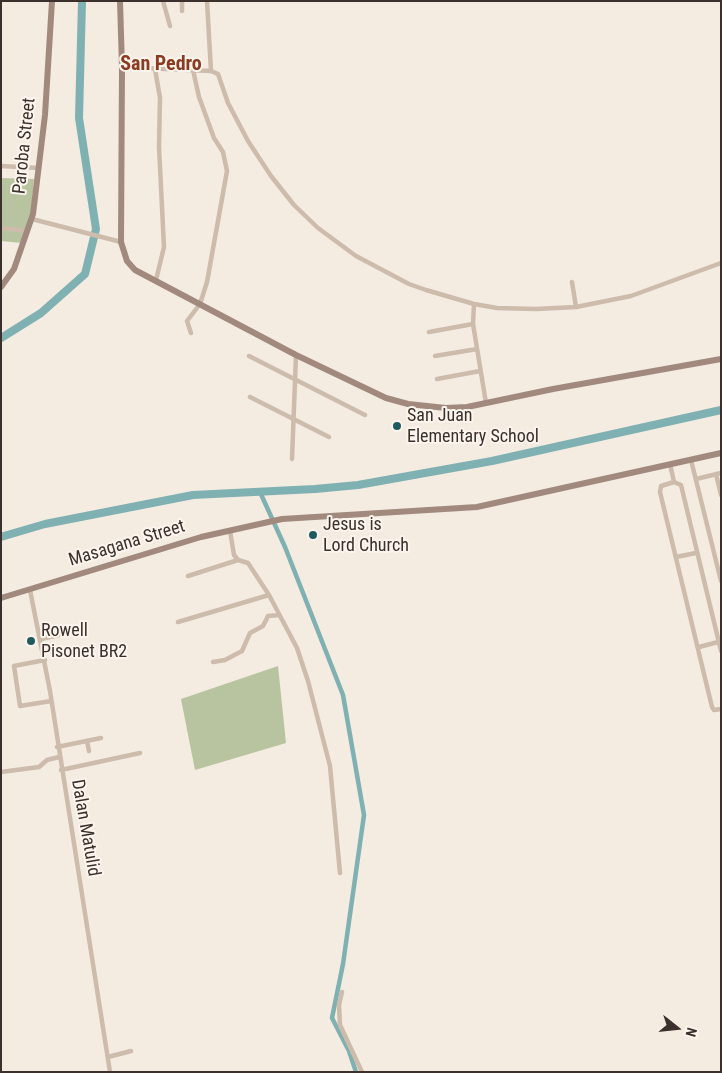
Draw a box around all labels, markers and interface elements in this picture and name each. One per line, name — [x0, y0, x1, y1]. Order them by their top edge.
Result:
district label: San Pedro — [120, 53, 202, 77]
street label: Paroba Street — [9, 97, 41, 195]
place label: San Juan Elementary School — [407, 405, 539, 448]
marker: San Juan Elementary School — [391, 420, 403, 432]
place label: Jesus is Lord Church — [323, 514, 409, 556]
street label: Masagana Street — [66, 516, 188, 572]
marker: Jesus is Lord Church — [307, 529, 319, 541]
place label: Rowell Pisonet BR2 — [41, 620, 127, 662]
marker: Rowell Pisonet BR2 — [25, 635, 37, 647]
street label: Dalan Matulid — [66, 778, 104, 878]
north arrow — [652, 1003, 702, 1053]
text: N — [683, 1026, 700, 1038]

